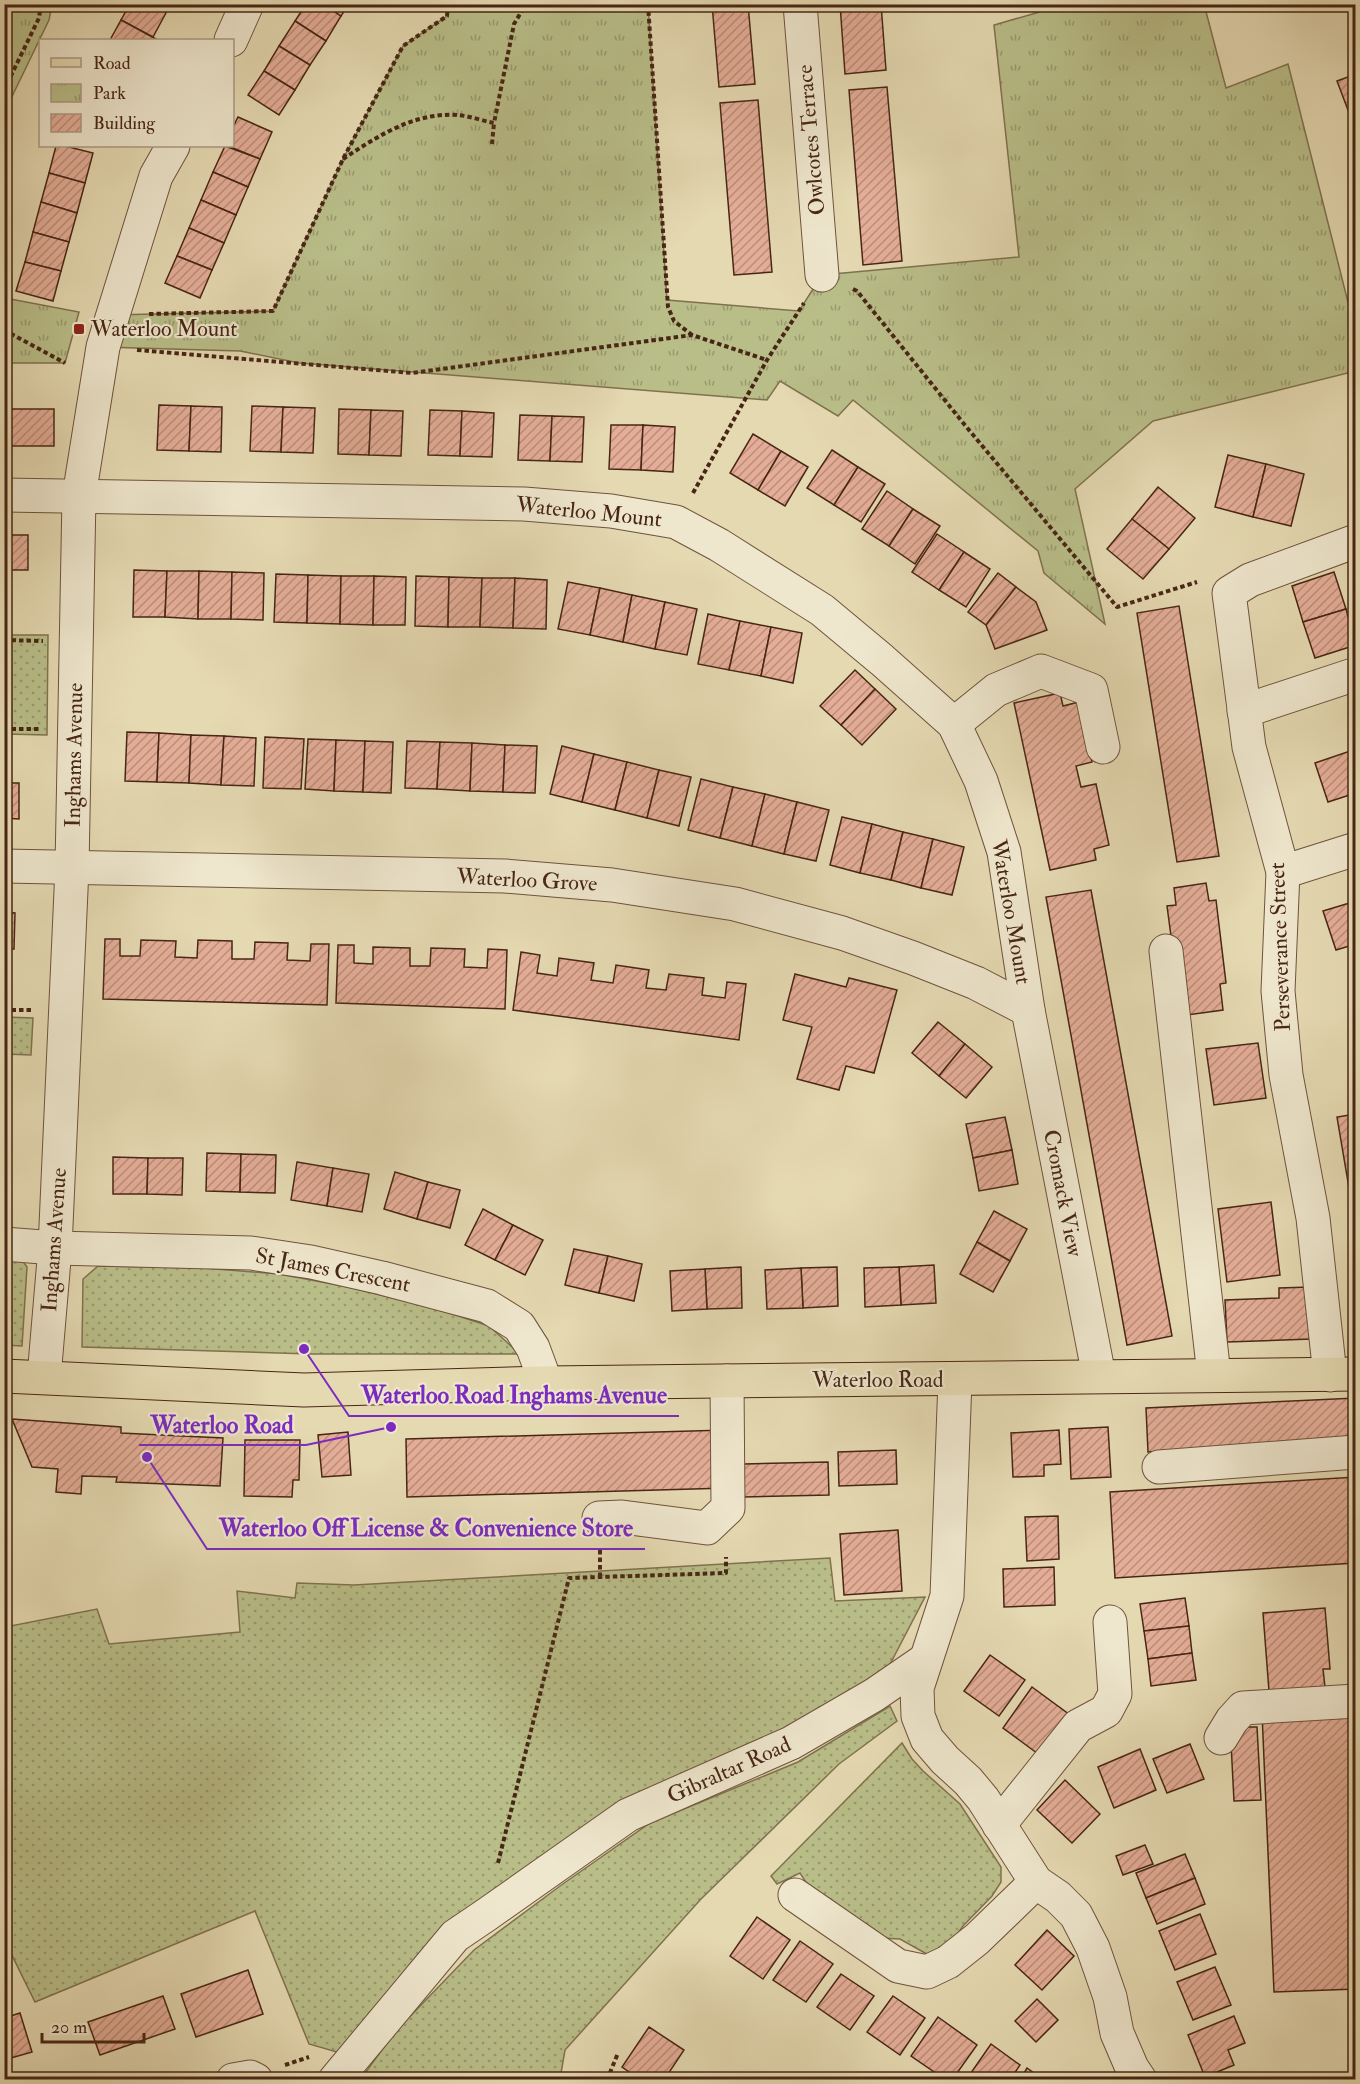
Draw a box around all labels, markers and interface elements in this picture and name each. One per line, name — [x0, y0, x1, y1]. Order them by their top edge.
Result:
legend — [39, 39, 234, 147]
text: Road — [93, 52, 131, 75]
street label: Owlcotes Terrace — [790, 64, 832, 216]
text: Park — [93, 82, 126, 105]
text: Building — [93, 112, 156, 135]
place label: Waterloo Mount — [90, 315, 237, 343]
marker: Waterloo Mount — [72, 322, 86, 336]
street label: Waterloo Mount — [514, 490, 663, 534]
street label: Inghams Avenue — [59, 682, 89, 828]
street label: Waterloo Mount — [984, 836, 1038, 987]
street label: Waterloo Grove — [455, 862, 598, 898]
street label: Perseverance Street — [1263, 862, 1297, 1032]
street label: Cromack View — [1037, 1127, 1089, 1259]
street label: Inghams Avenue — [35, 1167, 73, 1313]
street label: St James Crescent — [253, 1241, 413, 1299]
street label: Waterloo Road — [811, 1366, 944, 1394]
callout: Waterloo Road Inghams Avenue — [349, 1374, 679, 1416]
text: Waterloo Road Inghams Avenue — [360, 1380, 667, 1411]
callout: Waterloo Road — [139, 1403, 306, 1445]
text: Waterloo Road — [149, 1410, 294, 1441]
callout: Waterloo Off License & Convenience Store — [207, 1507, 645, 1549]
text: Waterloo Off License & Convenience Store — [218, 1513, 633, 1544]
street label: Gibraltar Road — [663, 1730, 795, 1810]
scale bar — [42, 2006, 144, 2044]
text: 20 m — [51, 2016, 87, 2039]

